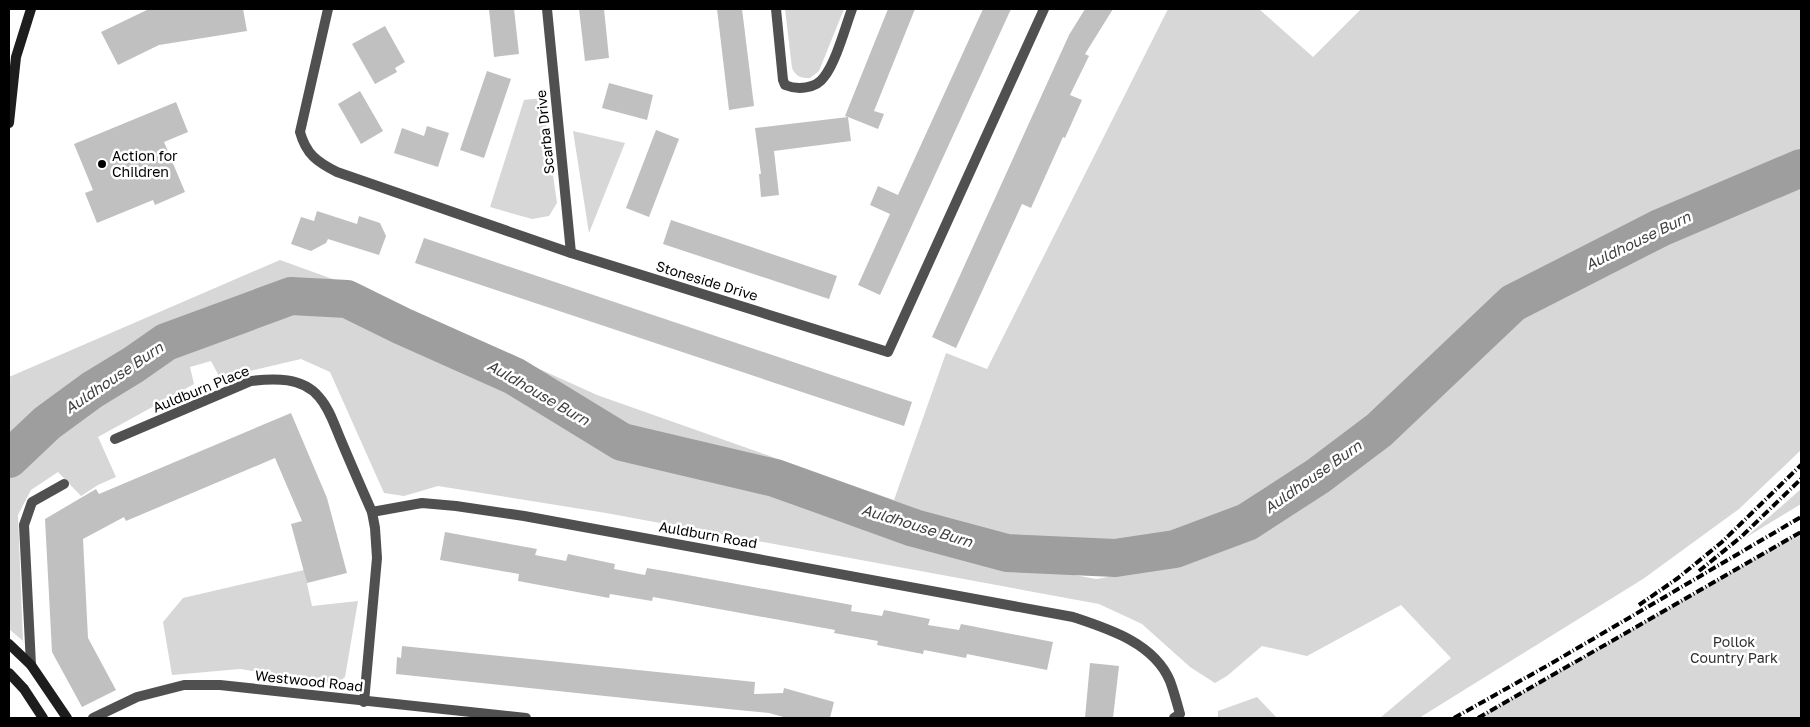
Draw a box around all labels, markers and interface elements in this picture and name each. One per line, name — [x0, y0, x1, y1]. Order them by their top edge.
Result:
street label: Scarba Drive — [532, 89, 557, 175]
place label: Action for Children — [112, 147, 178, 180]
marker: Action for Children — [96, 158, 108, 170]
water label: Auldhouse Burn — [1582, 207, 1694, 273]
street label: Stoneside Drive — [654, 257, 760, 304]
water label: Auldhouse Burn — [61, 337, 167, 417]
water label: Auldhouse Burn — [484, 356, 593, 429]
street label: Auldburn Place — [150, 361, 252, 416]
water label: Auldhouse Burn — [1260, 436, 1365, 516]
water label: Auldhouse Burn — [860, 500, 975, 551]
street label: Auldburn Road — [658, 517, 759, 552]
park label: Pollok Country Park — [1690, 633, 1778, 666]
street label: Westwood Road — [254, 666, 364, 695]

